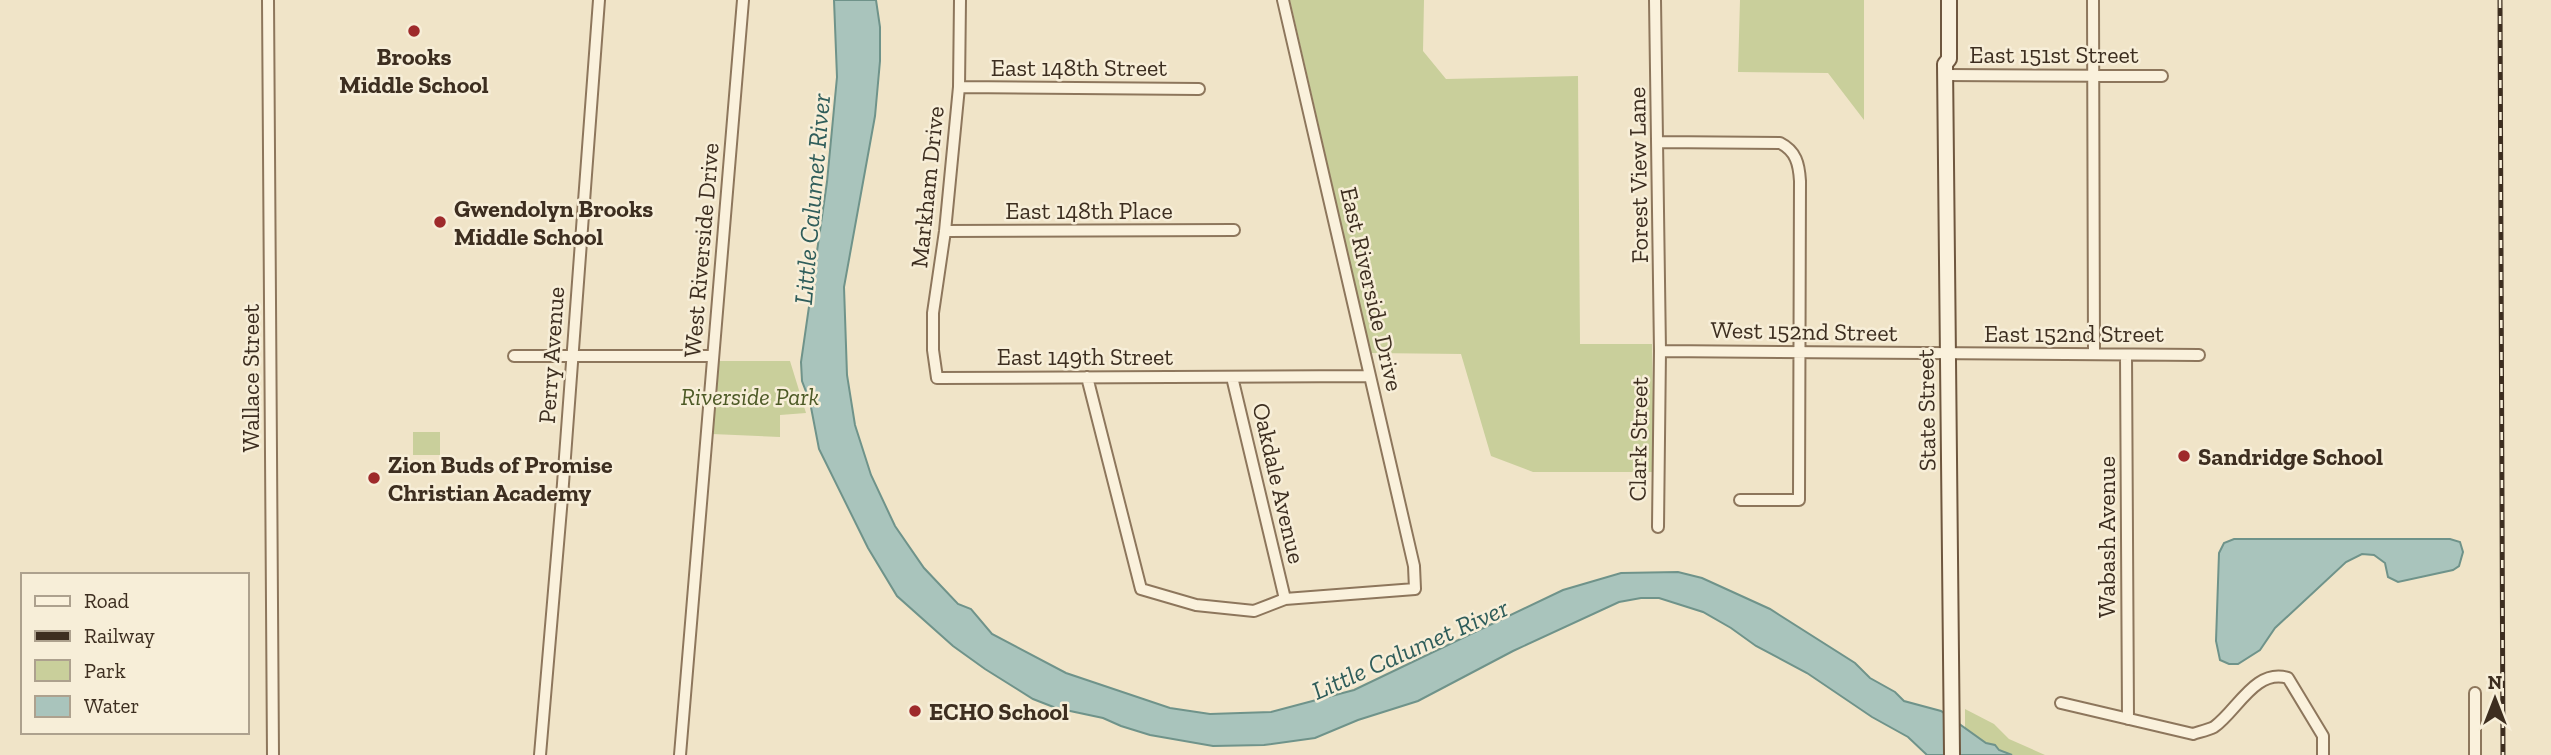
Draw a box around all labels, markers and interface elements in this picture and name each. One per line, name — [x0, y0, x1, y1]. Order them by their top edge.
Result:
marker: Brooks Middle School — [406, 23, 422, 39]
street label: East 151st Street — [1969, 40, 2139, 69]
place label: Brooks Middle School — [339, 42, 489, 99]
street label: East 148th Street — [991, 53, 1167, 82]
street label: Forest View Lane — [1622, 87, 1654, 263]
water label: Little Calumet River — [787, 92, 837, 306]
street label: Markham Drive — [904, 105, 950, 269]
street label: West Riverside Drive — [677, 141, 725, 359]
street label: East Riverside Drive — [1334, 184, 1410, 394]
place label: Gwendolyn Brooks Middle School — [454, 194, 653, 251]
street label: East 148th Place — [1005, 196, 1173, 225]
marker: Gwendolyn Brooks Middle School — [432, 214, 448, 230]
street label: Perry Avenue — [532, 286, 570, 424]
street label: Wallace Street — [236, 304, 265, 452]
street label: West 152nd Street — [1710, 315, 1898, 347]
street label: East 152nd Street — [1984, 319, 2164, 348]
street label: East 149th Street — [997, 342, 1173, 371]
street label: State Street — [1910, 349, 1942, 471]
street label: Clark Street — [1622, 376, 1654, 502]
park label: Riverside Park — [681, 382, 820, 411]
street label: Oakdale Avenue — [1246, 400, 1312, 566]
place label: Sandridge School — [2198, 442, 2383, 471]
marker: Sandridge School — [2176, 448, 2192, 464]
place label: Zion Buds of Promise Christian Academy — [388, 450, 613, 507]
street label: Wabash Avenue — [2092, 456, 2121, 618]
marker: Zion Buds of Promise Christian Academy — [366, 470, 382, 486]
legend — [21, 573, 248, 734]
text: Road — [84, 588, 130, 613]
water label: Little Calumet River — [1307, 591, 1513, 707]
text: Railway — [84, 623, 155, 648]
text: Park — [84, 658, 126, 683]
north arrow — [2460, 664, 2530, 734]
text: N — [2488, 671, 2502, 694]
text: Water — [84, 693, 139, 718]
place label: ECHO School — [929, 697, 1069, 726]
marker: ECHO School — [907, 703, 923, 719]

